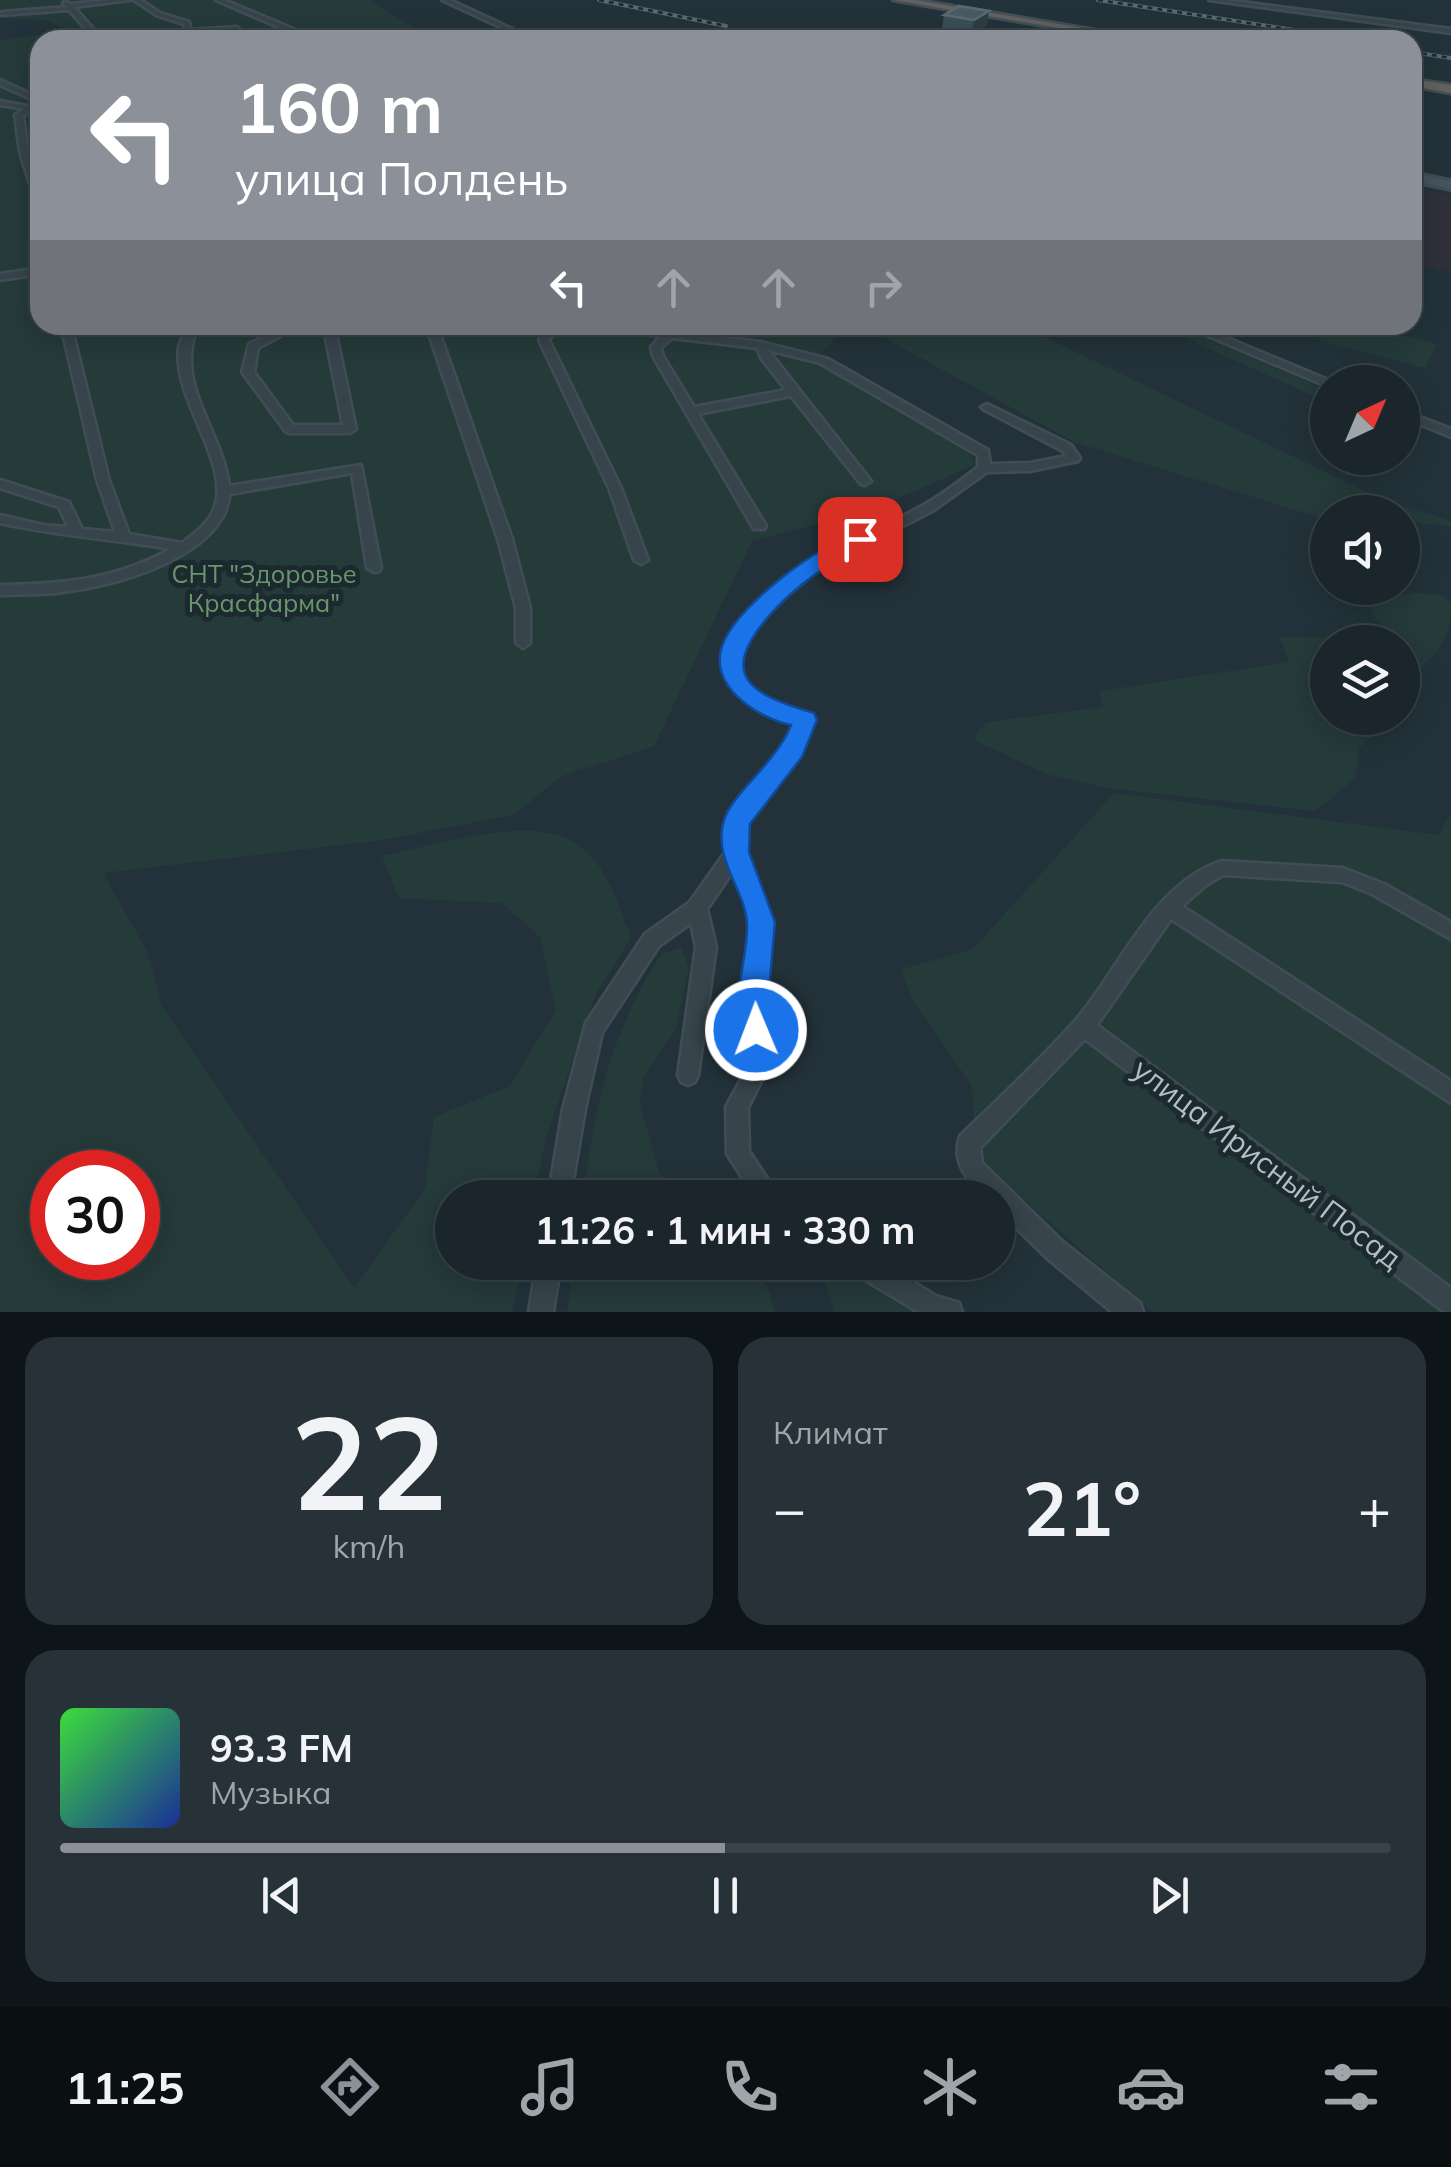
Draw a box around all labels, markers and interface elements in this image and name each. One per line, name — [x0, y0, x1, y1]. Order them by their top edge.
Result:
text: 160 m — [235, 63, 443, 151]
icon: left — [70, 70, 200, 200]
text: улица Полдень — [235, 150, 568, 206]
icon: left — [541, 260, 596, 315]
icon: ahead — [646, 260, 701, 315]
icon: ahead — [751, 260, 806, 315]
icon: right — [856, 260, 911, 315]
north arrow — [1310, 365, 1420, 475]
map controls — [1310, 365, 1420, 735]
button: sound — [1310, 495, 1420, 605]
pin — [818, 497, 903, 582]
icon: arrive — [833, 512, 888, 567]
park label: СНТ "Здоровье Красфарма" — [171, 558, 357, 618]
button: layers — [1310, 625, 1420, 735]
position arrow — [704, 978, 808, 1082]
street label: улица Ирисный Посад — [1126, 1050, 1410, 1277]
speed limit sign: 30 — [30, 1150, 160, 1280]
text: 11:26 · 1 мин · 330 m — [535, 1206, 915, 1254]
text: 22 — [291, 1379, 447, 1543]
text: Климат — [773, 1412, 887, 1452]
text: 21° — [1023, 1461, 1141, 1555]
text: − — [773, 1474, 806, 1543]
text: + — [1358, 1474, 1391, 1543]
text: km/h — [333, 1526, 405, 1566]
text: 93.3 FM — [210, 1724, 353, 1772]
text: Музыка — [210, 1772, 332, 1812]
icon: previous — [254, 1868, 309, 1923]
icon: pause — [698, 1868, 753, 1923]
icon: next — [1142, 1868, 1197, 1923]
icon: directions — [315, 2052, 385, 2122]
icon: music — [515, 2052, 585, 2122]
icon: phone — [715, 2052, 785, 2122]
icon: climate — [915, 2052, 985, 2122]
icon: car — [1116, 2052, 1186, 2122]
icon: filters — [1316, 2052, 1386, 2122]
text: 11:25 — [65, 2059, 184, 2115]

